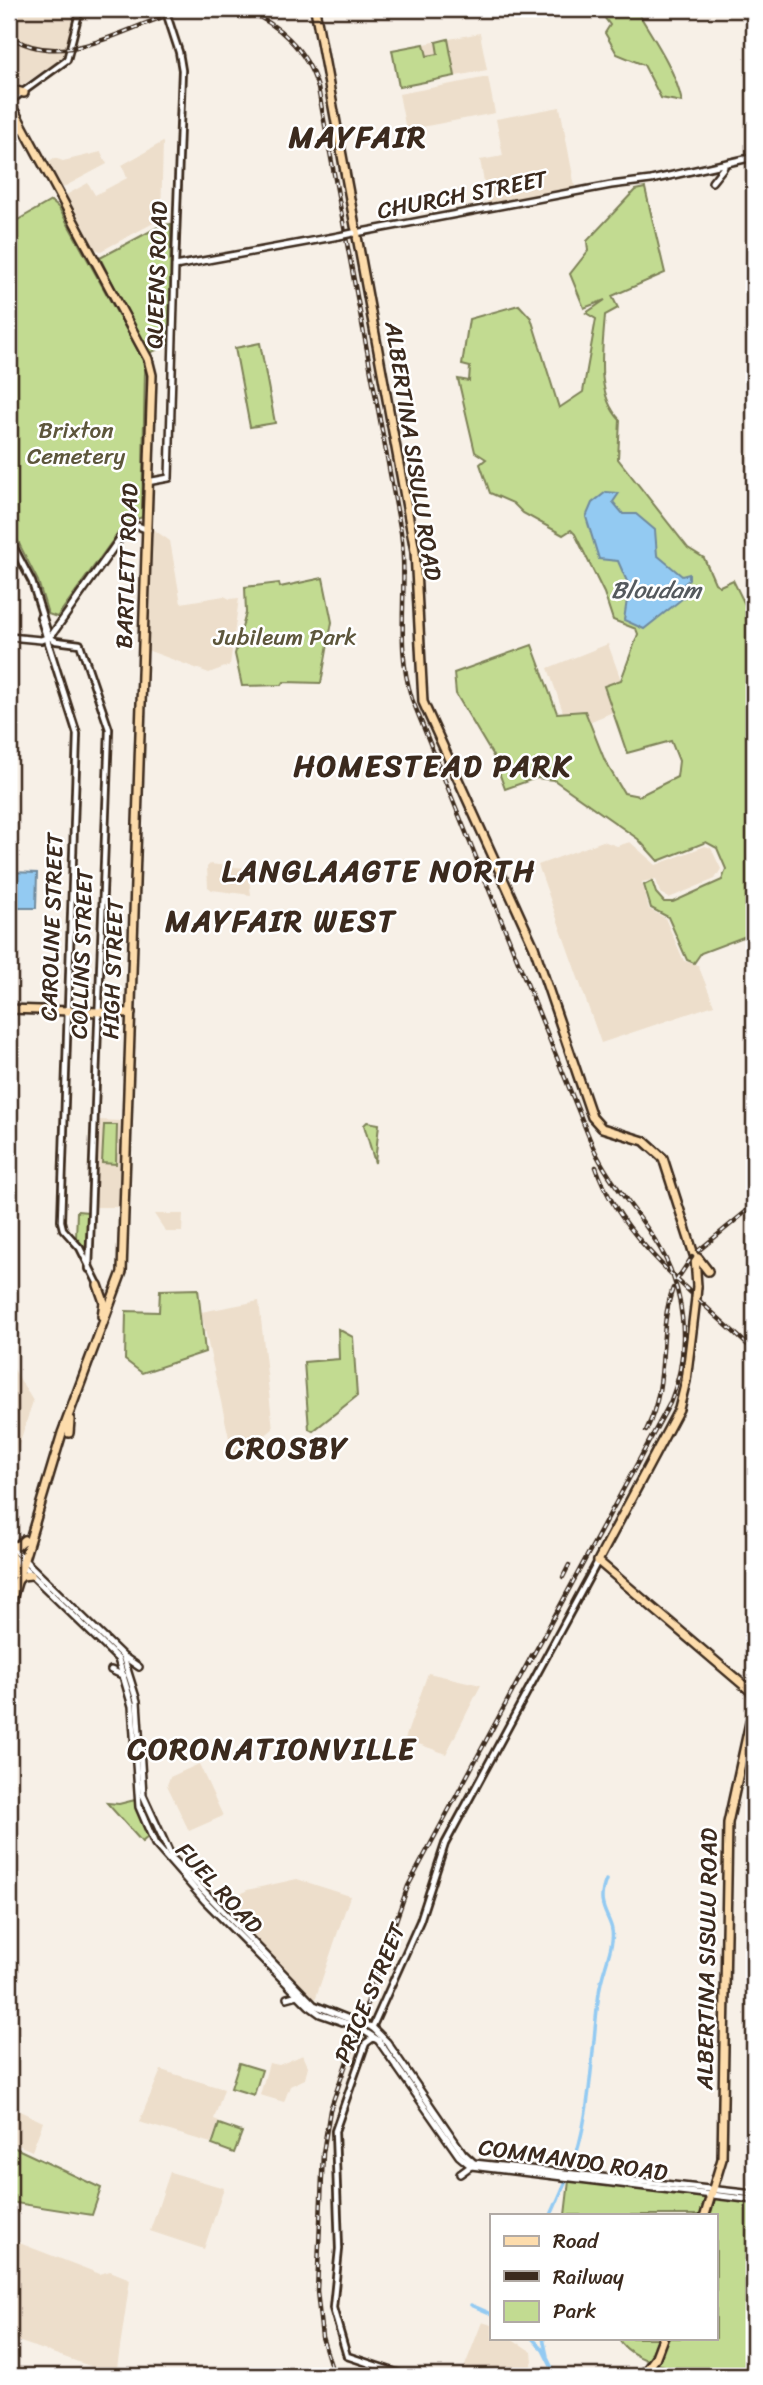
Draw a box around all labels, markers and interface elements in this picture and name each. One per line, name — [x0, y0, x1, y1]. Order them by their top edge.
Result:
district label: MAYFAIR — [288, 110, 427, 164]
street label: CHURCH STREET — [374, 158, 552, 232]
street label: QUEENS ROAD — [134, 200, 180, 350]
street label: ALBERTINA SISULU ROAD — [372, 318, 454, 584]
park label: Brixton Cemetery — [27, 410, 125, 477]
street label: BARTLETT ROAD — [104, 482, 150, 650]
water label: Bloudam — [611, 569, 704, 611]
park label: Jubileum Park — [213, 617, 356, 658]
district label: HOMESTEAD PARK — [293, 739, 573, 793]
street label: CAROLINE STREET — [28, 830, 76, 1022]
district label: LANGLAAGTE NORTH — [222, 844, 536, 898]
street label: COLLINS STREET — [59, 867, 106, 1040]
district label: MAYFAIR WEST — [164, 894, 397, 948]
street label: HIGH STREET — [90, 897, 136, 1040]
district label: CROSBY — [225, 1421, 349, 1475]
district label: CORONATIONVILLE — [126, 1722, 417, 1776]
street label: ALBERTINA SISULU ROAD — [684, 1828, 730, 2091]
street label: FUEL ROAD — [165, 1832, 273, 1944]
street label: PRICE STREET — [322, 1916, 418, 2069]
street label: COMMANDO ROAD — [476, 2126, 670, 2194]
legend — [490, 2214, 718, 2340]
text: Road — [553, 2222, 600, 2260]
text: Railway — [553, 2258, 624, 2296]
text: Park — [553, 2292, 596, 2330]

